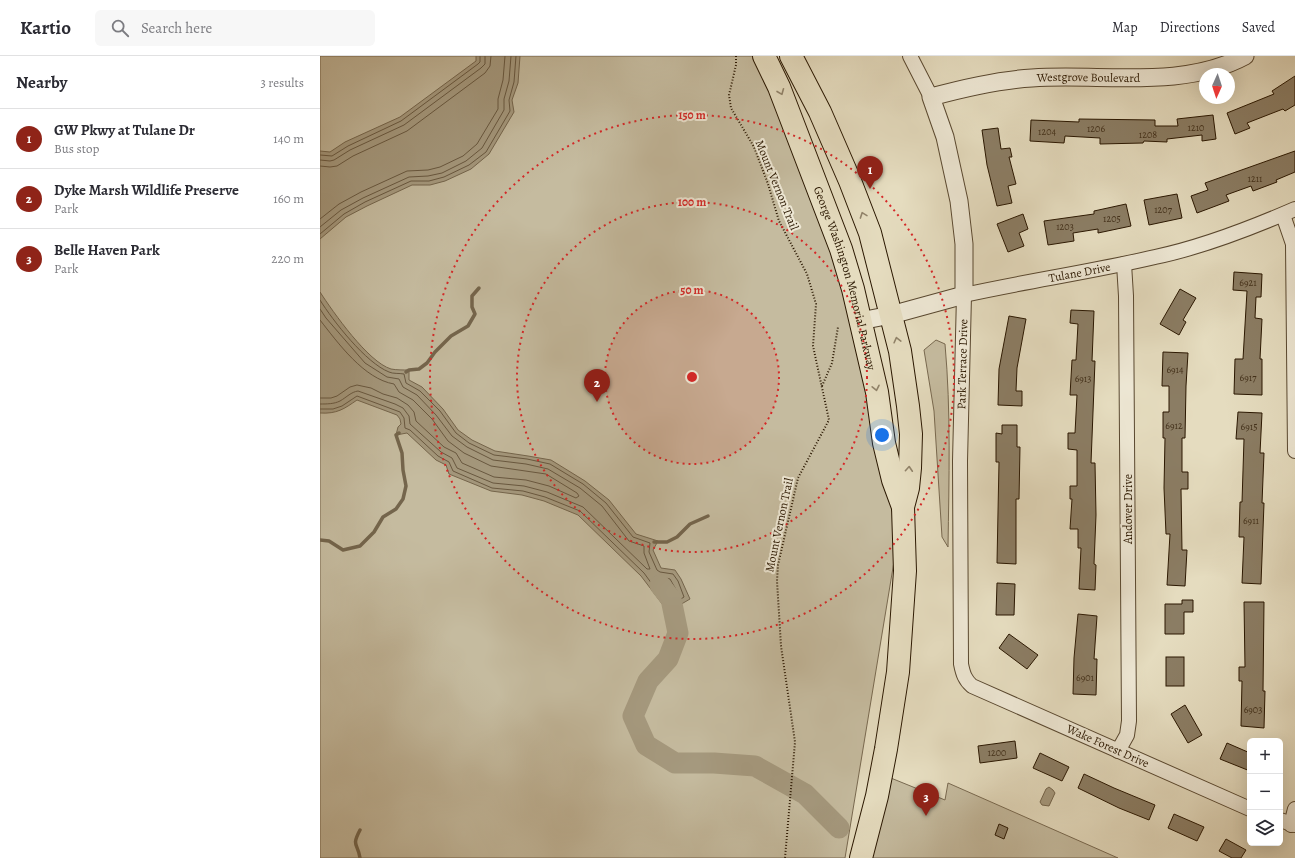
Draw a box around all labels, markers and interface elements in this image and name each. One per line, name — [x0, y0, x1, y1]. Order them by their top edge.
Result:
search box — [95, 10, 375, 46]
text: Kartio — [20, 15, 71, 41]
icon: search — [109, 17, 131, 39]
text: Search here — [141, 18, 212, 38]
text: Map — [1112, 18, 1138, 37]
text: Directions — [1160, 18, 1220, 37]
text: Saved — [1242, 18, 1275, 37]
north arrow — [1199, 68, 1235, 104]
street label: Westgrove Boulevard — [1036, 69, 1141, 86]
text: Nearby — [16, 71, 67, 94]
text: 3 results — [260, 74, 304, 91]
one-way arrow — [776, 88, 784, 95]
text: 150 m — [678, 107, 706, 123]
text: GW Pkwy at Tulane Dr — [54, 120, 195, 140]
house number: 1210 — [1188, 121, 1204, 134]
house number: 1206 — [1087, 122, 1105, 135]
house number: 1204 — [1038, 125, 1056, 138]
house number: 1208 — [1139, 128, 1157, 141]
text: 1 — [27, 130, 31, 147]
text: 140 m — [273, 130, 304, 147]
street label: Mount Vernon Trail — [752, 138, 802, 232]
text: Bus stop — [54, 140, 99, 157]
pin: 1 — [857, 156, 883, 189]
house number: 1211 — [1247, 172, 1263, 185]
text: Dyke Marsh Wildlife Preserve — [54, 180, 239, 200]
street label: George Washington Memorial Parkway — [810, 184, 880, 372]
text: 2 — [26, 190, 32, 207]
text: 160 m — [273, 190, 304, 207]
text: 100 m — [678, 194, 706, 210]
text: Park — [54, 200, 78, 217]
house number: 1207 — [1154, 203, 1173, 216]
one-way arrow — [859, 211, 867, 218]
house number: 1205 — [1103, 212, 1121, 225]
house number: 1203 — [1056, 220, 1074, 233]
text: Belle Haven Park — [54, 240, 160, 260]
text: 3 — [26, 250, 32, 267]
text: 220 m — [271, 250, 304, 267]
street label: Tulane Drive — [1047, 259, 1112, 286]
text: Park — [54, 260, 78, 277]
house number: 6921 — [1239, 276, 1257, 289]
text: 50 m — [680, 282, 704, 298]
street label: Park Terrace Drive — [953, 319, 971, 410]
one-way arrow — [894, 337, 902, 343]
house number: 6914 — [1166, 363, 1184, 376]
pin: 2 — [584, 369, 610, 402]
centre of rings — [685, 370, 699, 384]
house number: 6917 — [1240, 371, 1257, 384]
house number: 6913 — [1075, 372, 1091, 385]
one-way arrow — [871, 385, 879, 391]
house number: 6912 — [1165, 419, 1183, 432]
house number: 6915 — [1241, 420, 1257, 433]
your location — [872, 425, 892, 445]
one-way arrow — [905, 466, 914, 472]
street label: Andover Drive — [1120, 474, 1136, 545]
street label: Mount Vernon Trail — [761, 476, 797, 574]
house number: 6911 — [1243, 514, 1260, 527]
house number: 6901 — [1076, 671, 1095, 684]
house number: 6903 — [1244, 703, 1262, 716]
street label: Wake Forest Drive — [1063, 720, 1152, 771]
map controls — [1247, 738, 1283, 846]
button: + — [1247, 738, 1283, 774]
house number: 1200 — [988, 746, 1006, 759]
button: − — [1247, 774, 1283, 810]
pin: 3 — [913, 783, 939, 816]
button: layers — [1247, 810, 1283, 846]

